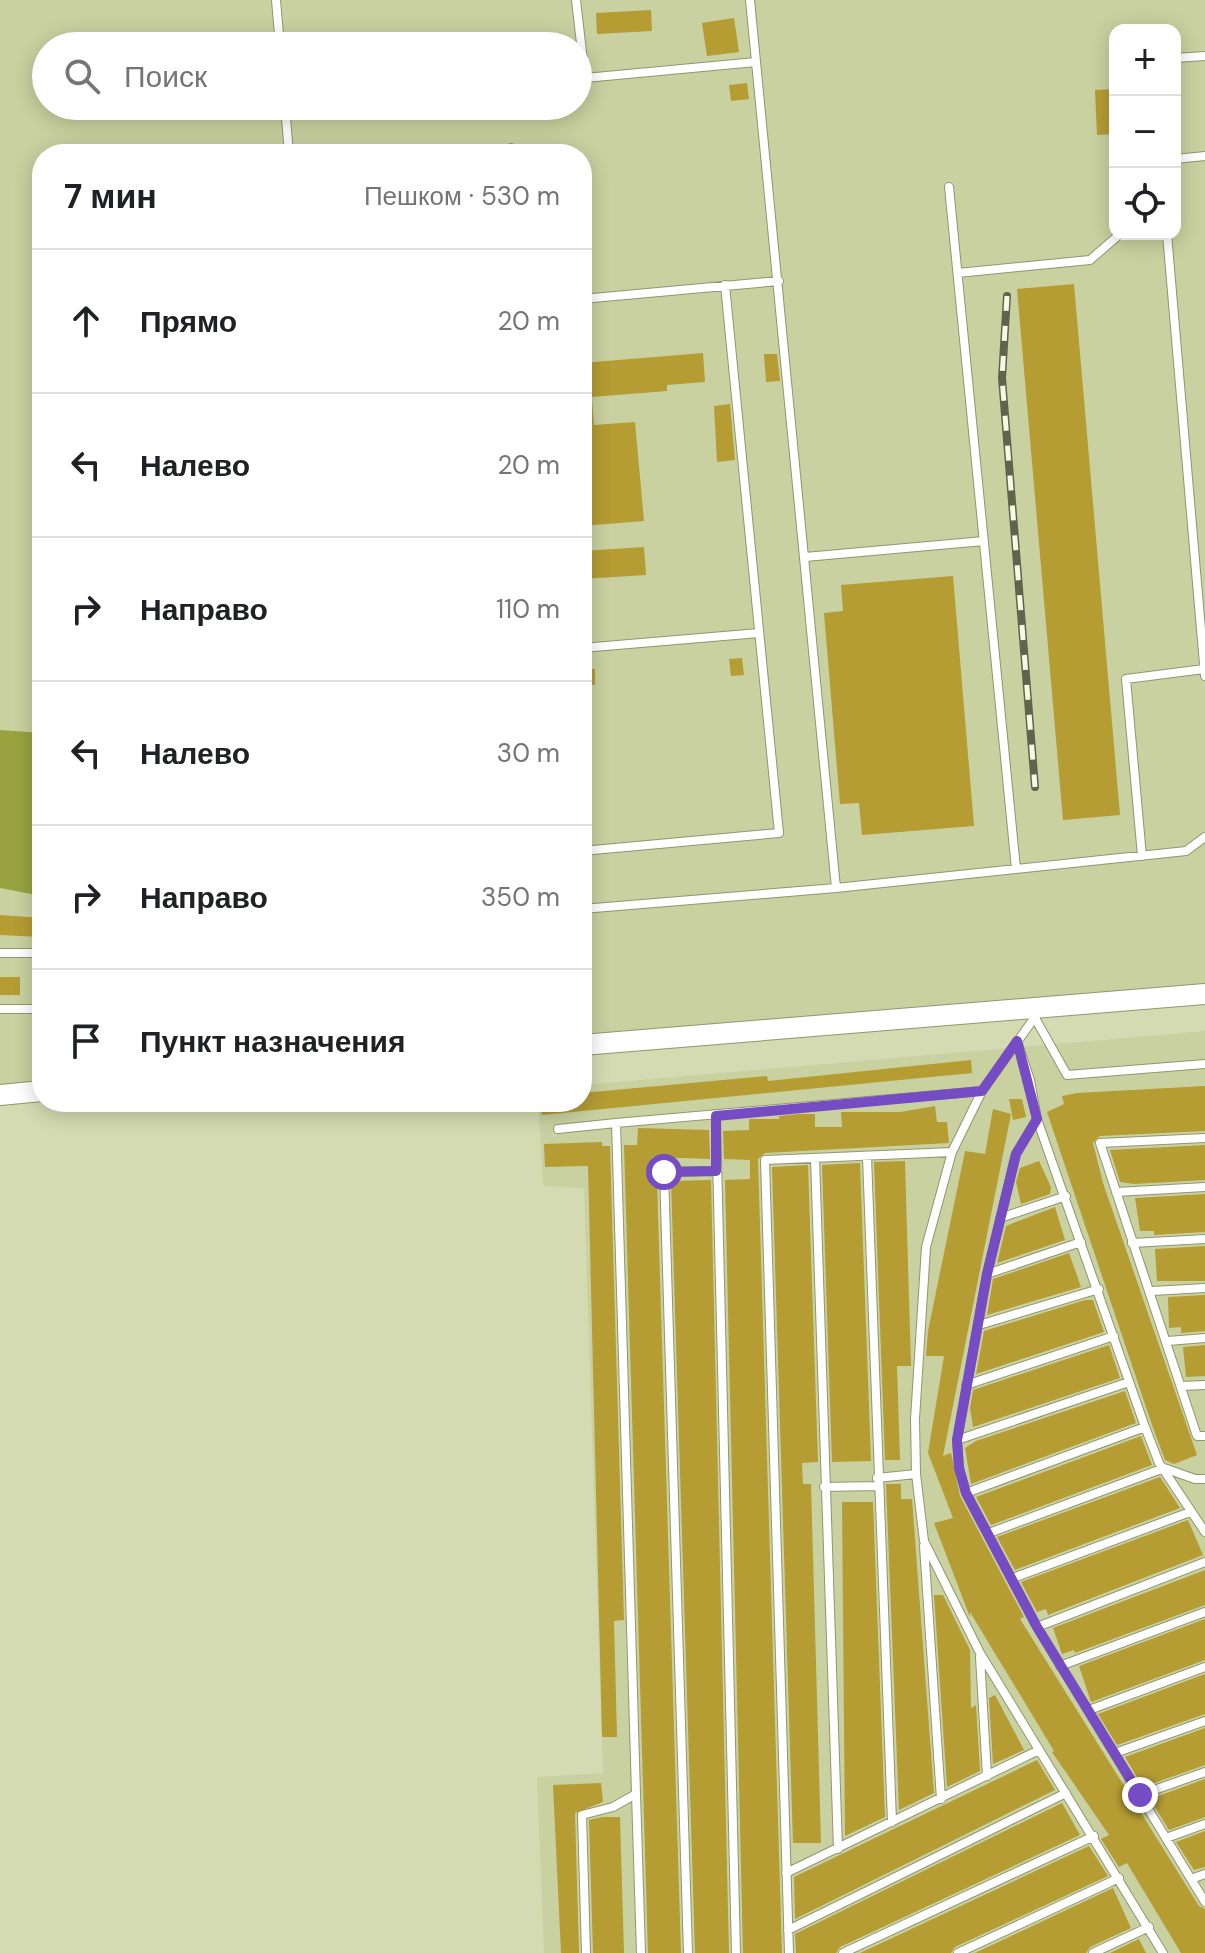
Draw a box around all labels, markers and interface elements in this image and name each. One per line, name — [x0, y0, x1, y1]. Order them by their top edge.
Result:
map controls — [1109, 24, 1181, 240]
button: + — [1109, 24, 1181, 96]
search box — [32, 32, 592, 120]
icon: search — [60, 54, 104, 98]
text: Поиск — [124, 57, 207, 96]
button: − — [1109, 96, 1181, 168]
button: locate — [1109, 168, 1181, 240]
text: 7 мин — [64, 174, 157, 219]
text: Пешком · 530 m — [364, 179, 560, 213]
icon: ahead — [64, 299, 108, 343]
text: Прямо — [140, 302, 237, 341]
text: 20 m — [497, 304, 560, 338]
icon: left — [64, 443, 108, 487]
text: Налево — [140, 446, 250, 485]
text: 20 m — [497, 448, 560, 482]
icon: right — [64, 587, 108, 631]
text: Направо — [140, 590, 268, 629]
text: 110 m — [496, 592, 560, 626]
icon: left — [64, 731, 108, 775]
text: Налево — [140, 734, 250, 773]
text: 30 m — [497, 736, 560, 770]
icon: right — [64, 875, 108, 919]
text: Направо — [140, 878, 268, 917]
text: 350 m — [481, 880, 560, 914]
icon: arrive — [64, 1019, 108, 1063]
text: Пункт назначения — [140, 1022, 405, 1061]
route start — [646, 1154, 682, 1190]
route end — [1122, 1777, 1158, 1813]

